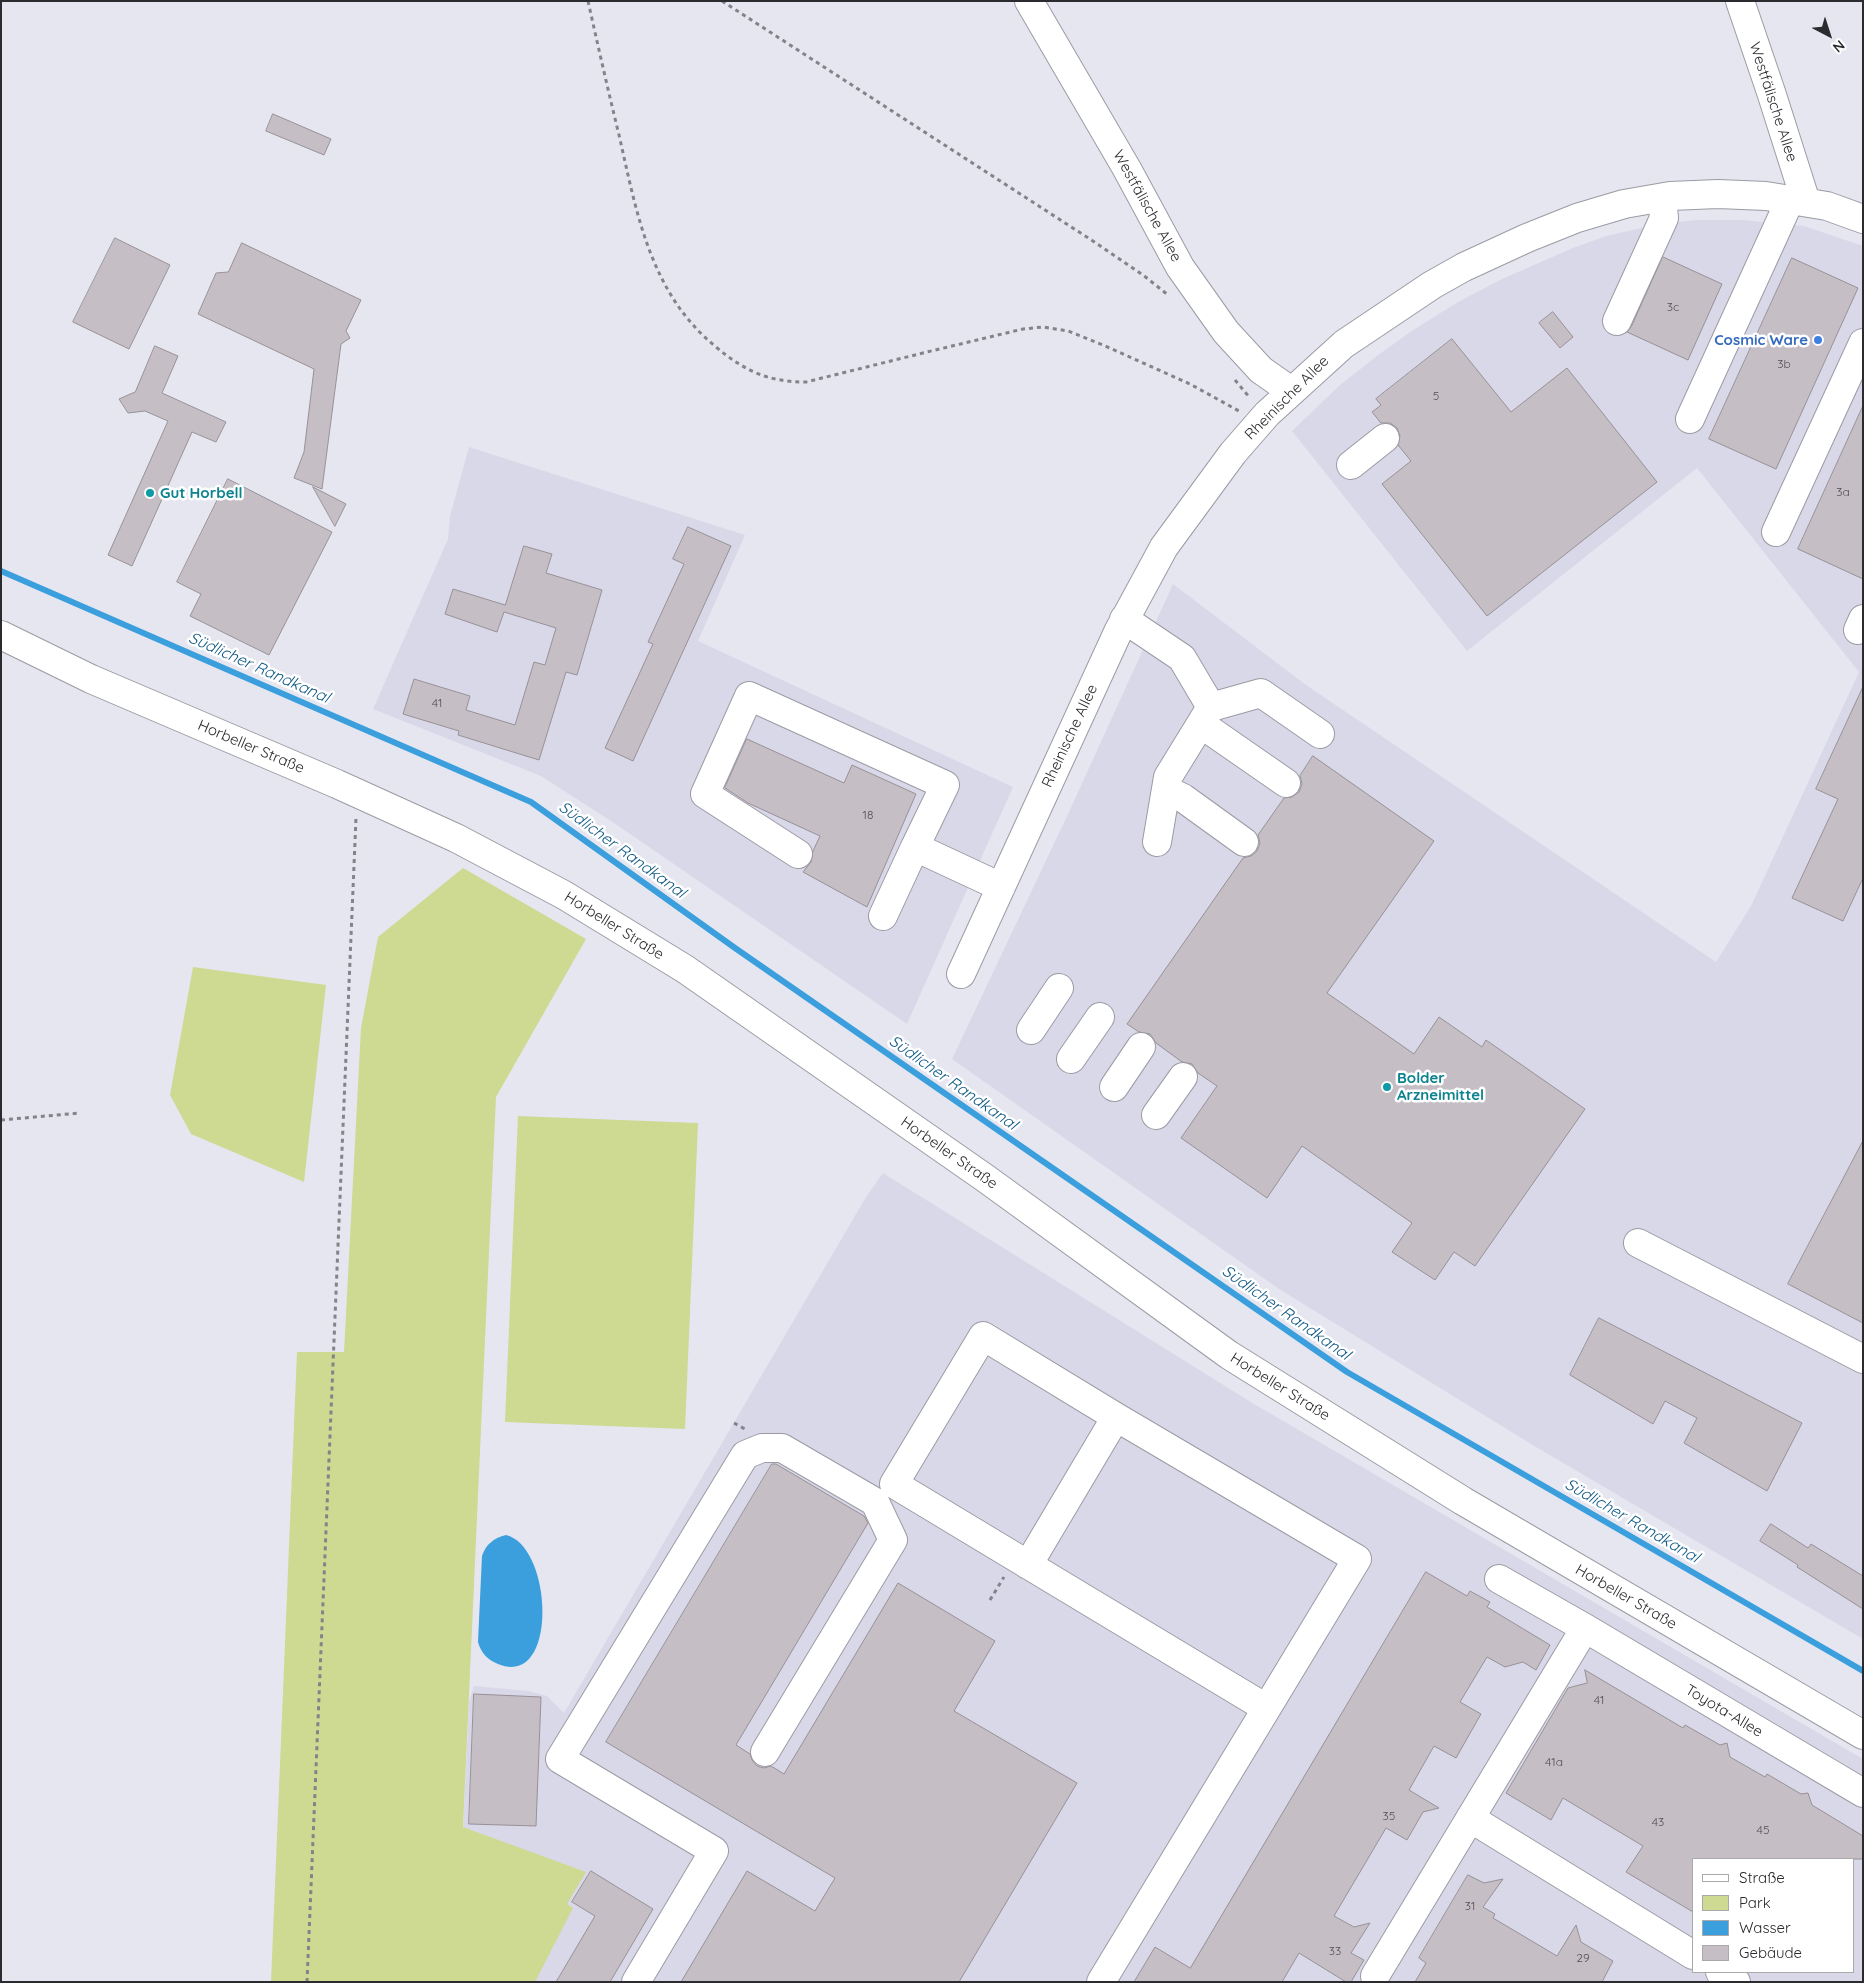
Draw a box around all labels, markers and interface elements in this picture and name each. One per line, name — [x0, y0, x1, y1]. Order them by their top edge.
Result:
north arrow — [1804, 10, 1854, 60]
text: N — [1829, 36, 1848, 57]
street label: Westfälische Allee — [1745, 40, 1801, 164]
street label: Westfälische Allee — [1109, 147, 1185, 265]
house number: 3c — [1667, 300, 1679, 314]
place label: Cosmic Ware — [1714, 331, 1808, 349]
marker: Cosmic Ware — [1812, 334, 1824, 346]
street label: Rheinische Allee — [1241, 352, 1333, 444]
house number: 3b — [1777, 357, 1791, 371]
house number: 5 — [1433, 389, 1439, 403]
place label: Gut Horbell — [160, 484, 243, 502]
house number: 3a — [1836, 485, 1850, 499]
marker: Gut Horbell — [144, 487, 156, 499]
water label: Südlicher Randkanal — [186, 628, 332, 708]
street label: Rheinische Allee — [1038, 682, 1102, 790]
house number: 41 — [432, 696, 442, 710]
street label: Horbeller Straße — [195, 716, 307, 778]
water label: Südlicher Randkanal — [555, 798, 689, 902]
house number: 18 — [863, 808, 873, 822]
street label: Horbeller Straße — [561, 888, 667, 964]
water label: Südlicher Randkanal — [885, 1032, 1021, 1134]
place label: Bolder Arzneimittel — [1397, 1069, 1484, 1104]
marker: Bolder Arzneimittel — [1381, 1081, 1393, 1093]
street label: Horbeller Straße — [897, 1113, 1001, 1193]
water label: Südlicher Randkanal — [1218, 1262, 1354, 1364]
street label: Horbeller Straße — [1227, 1349, 1333, 1425]
water label: Südlicher Randkanal — [1561, 1475, 1703, 1567]
street label: Horbeller Straße — [1572, 1561, 1680, 1633]
street label: Toyota-Allee — [1682, 1681, 1766, 1741]
house number: 41 — [1594, 1693, 1604, 1707]
house number: 41a — [1545, 1755, 1563, 1769]
house number: 35 — [1383, 1809, 1395, 1823]
house number: 43 — [1652, 1815, 1664, 1829]
house number: 45 — [1757, 1823, 1769, 1837]
legend — [1692, 1858, 1854, 1973]
text: Straße — [1739, 1868, 1785, 1887]
text: Park — [1739, 1893, 1771, 1912]
house number: 31 — [1465, 1899, 1475, 1913]
text: Wasser — [1739, 1918, 1791, 1937]
text: Gebäude — [1739, 1943, 1802, 1962]
house number: 33 — [1329, 1944, 1341, 1958]
house number: 29 — [1576, 1951, 1590, 1965]

